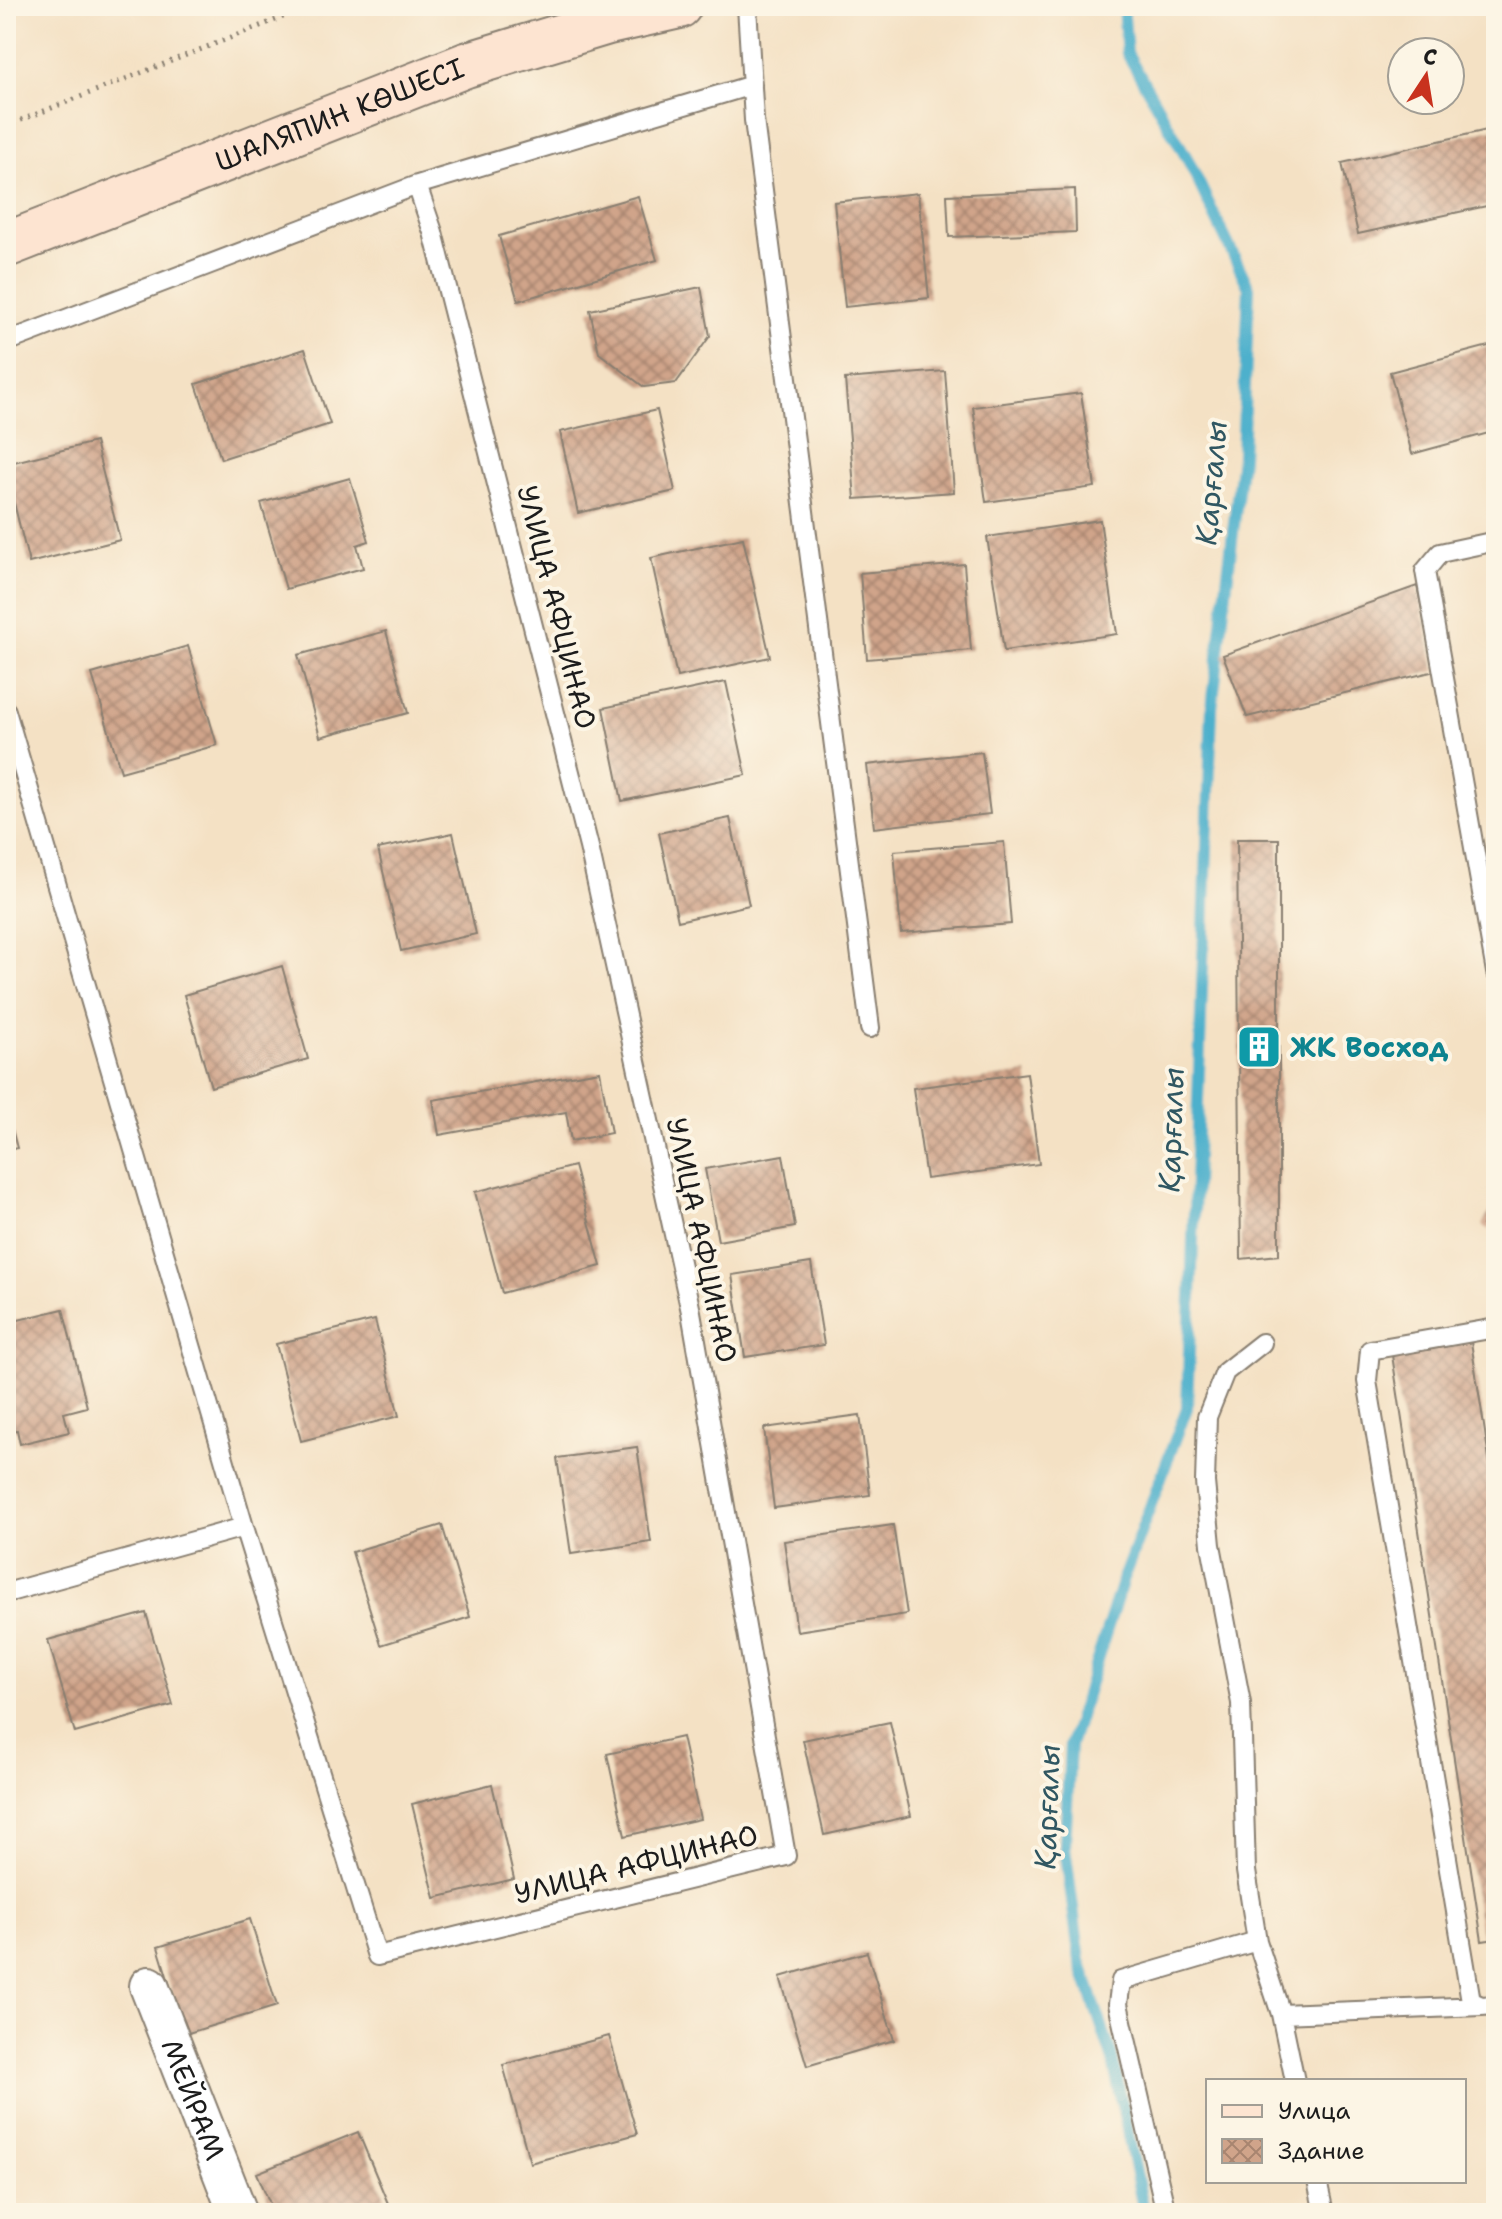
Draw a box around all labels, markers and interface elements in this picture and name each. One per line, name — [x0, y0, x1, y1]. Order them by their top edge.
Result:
north arrow — [1386, 36, 1466, 116]
text: С — [1420, 41, 1440, 73]
street label: ШАЛЯПИН КӨШЕСІ — [209, 49, 469, 180]
water label: Қарғалы — [1185, 419, 1237, 547]
street label: УЛИЦА АФЦИНАО — [508, 481, 606, 733]
building icon: ЖК Восход — [1235, 1023, 1283, 1071]
place label: ЖК Восход — [1290, 1028, 1449, 1066]
water label: Қарғалы — [1148, 1067, 1194, 1193]
street label: УЛИЦА АФЦИНАО — [657, 1114, 747, 1366]
water label: Қарғалы — [1024, 1744, 1070, 1870]
street label: УЛИЦА АФЦИНАО — [510, 1815, 762, 1913]
street label: МЕЙРАМ — [153, 2033, 234, 2166]
legend — [1206, 2079, 1466, 2183]
text: Улица — [1278, 2095, 1351, 2127]
text: Здание — [1278, 2135, 1365, 2167]

